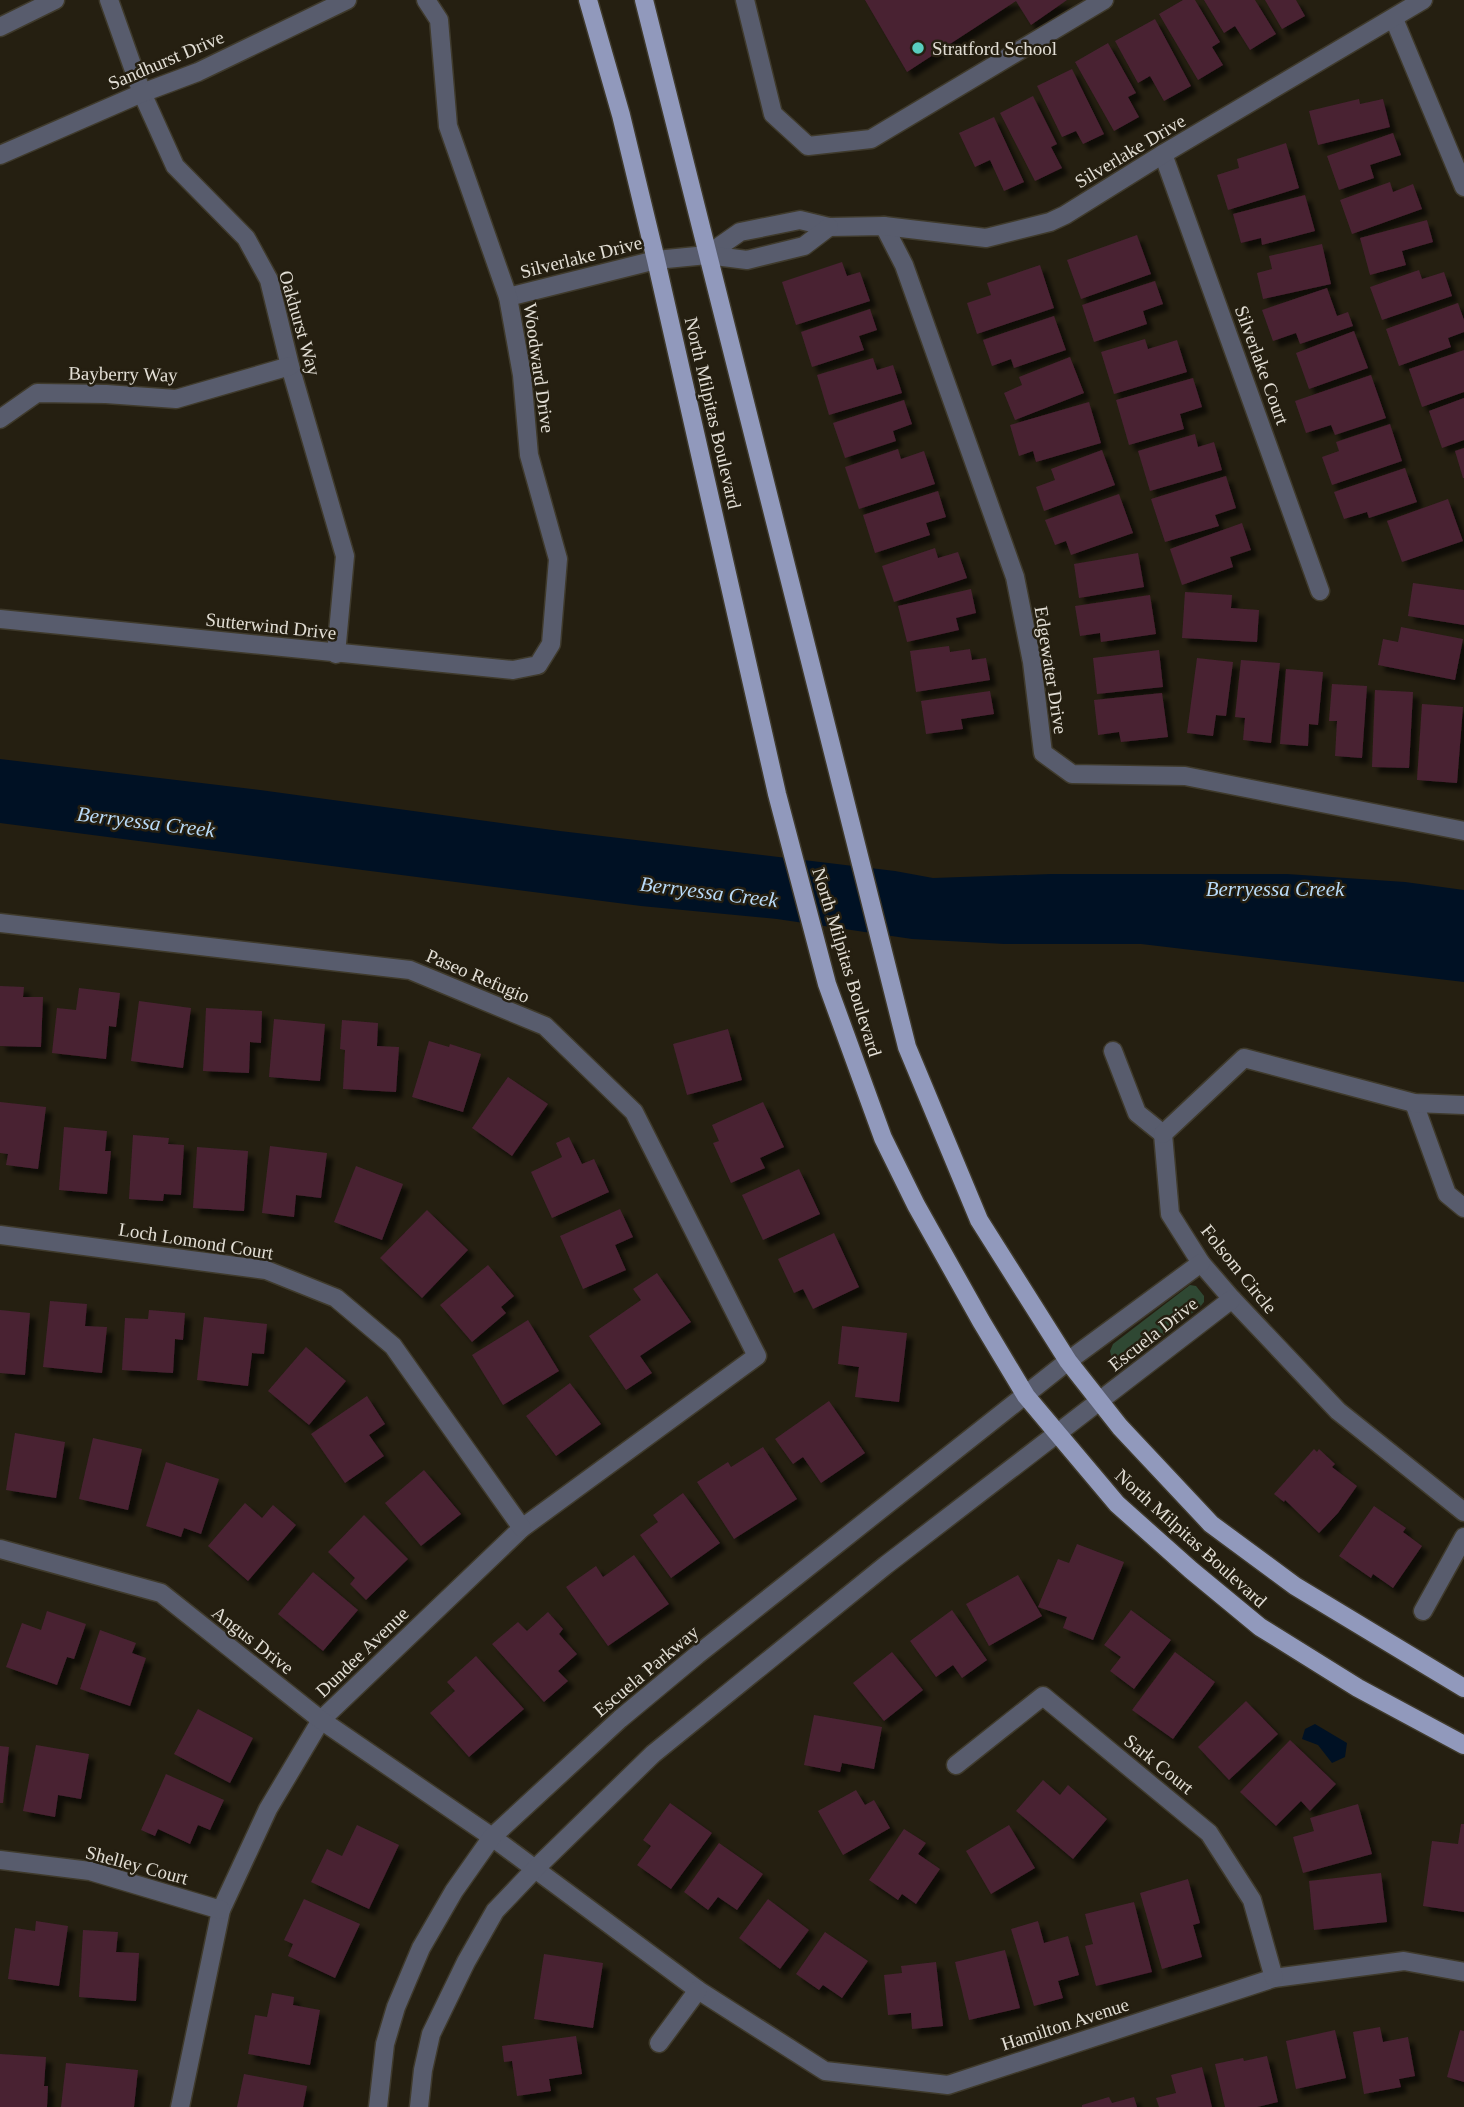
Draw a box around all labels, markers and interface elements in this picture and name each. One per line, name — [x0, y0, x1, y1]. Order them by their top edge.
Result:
street label: Sandhurst Drive — [105, 26, 227, 94]
place label: Stratford School — [932, 38, 1057, 59]
marker: Stratford School — [910, 40, 926, 56]
street label: Silverlake Drive — [1071, 110, 1189, 192]
street label: Silverlake Drive — [518, 232, 644, 282]
street label: Oakhurst Way — [275, 268, 325, 378]
street label: Woodward Drive — [519, 302, 559, 434]
street label: Silverlake Court — [1231, 303, 1293, 428]
street label: North Milpitas Boulevard — [681, 315, 745, 511]
street label: Bayberry Way — [68, 363, 178, 385]
street label: Edgewater Drive — [1031, 605, 1071, 735]
street label: Sutterwind Drive — [205, 609, 337, 643]
water label: Berryessa Creek — [76, 802, 217, 842]
street label: North Milpitas Boulevard — [808, 865, 886, 1059]
water label: Berryessa Creek — [639, 872, 780, 912]
water label: Berryessa Creek — [1206, 877, 1345, 901]
street label: Paseo Refugio — [423, 945, 533, 1007]
street label: Loch Lomond Court — [117, 1218, 275, 1264]
street label: Folsom Circle — [1197, 1220, 1281, 1318]
street label: Escuela Drive — [1104, 1293, 1202, 1375]
street label: North Milpitas Boulevard — [1111, 1465, 1271, 1612]
street label: Angus Drive — [208, 1602, 298, 1678]
street label: Dundee Avenue — [311, 1603, 413, 1701]
street label: Escuela Parkway — [589, 1621, 703, 1721]
street label: Sark Court — [1120, 1730, 1198, 1799]
street label: Shelley Court — [84, 1841, 191, 1889]
street label: Hamilton Avenue — [998, 1993, 1132, 2055]

